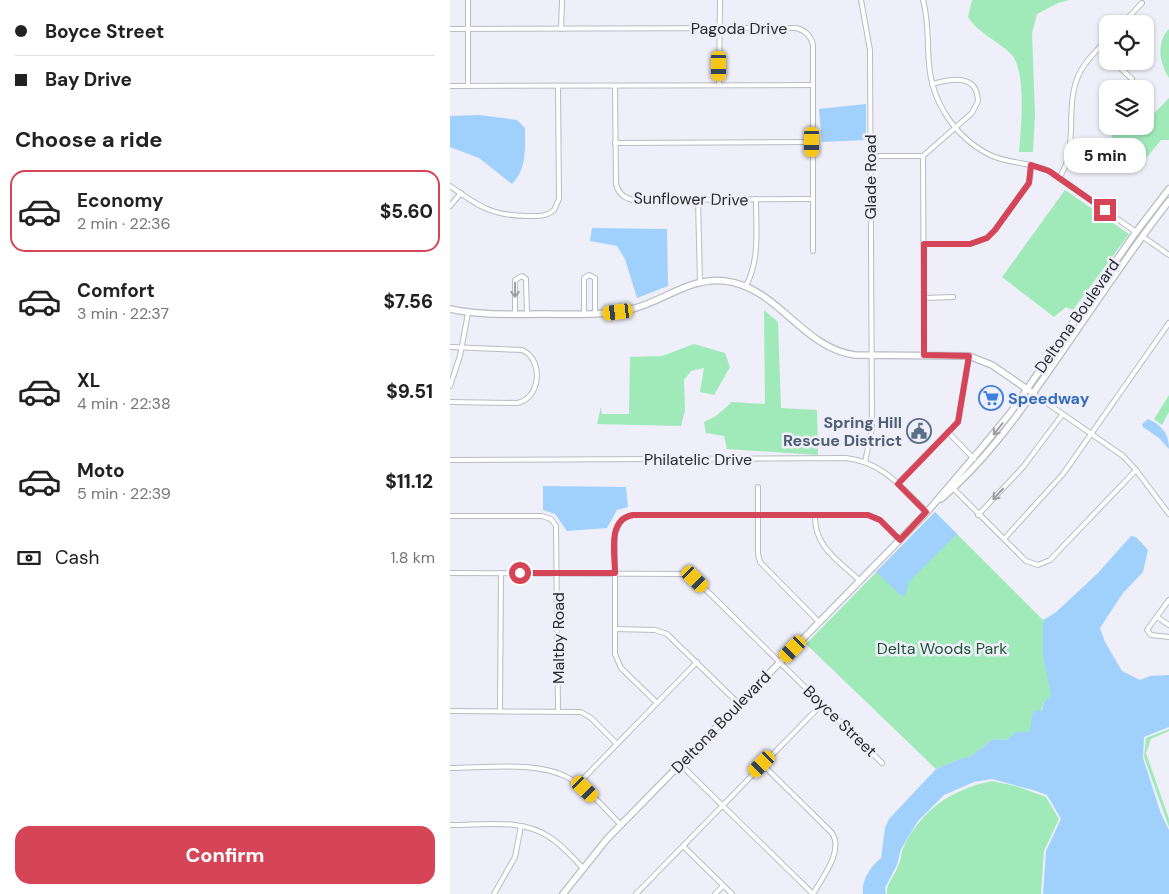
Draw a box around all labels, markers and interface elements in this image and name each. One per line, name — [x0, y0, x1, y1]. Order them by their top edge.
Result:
map controls — [1099, 15, 1154, 135]
button: locate — [1099, 15, 1154, 70]
street label: Pagoda Drive — [691, 18, 787, 39]
text: Boyce Street — [45, 19, 164, 44]
car — [711, 51, 726, 81]
text: Bay Drive — [45, 67, 132, 92]
button: layers — [1099, 80, 1154, 135]
text: Choose a ride — [15, 125, 163, 154]
car — [804, 127, 819, 157]
street label: Glade Road — [860, 134, 881, 220]
callout: 5 min — [1064, 138, 1146, 172]
text: 5 min — [1083, 145, 1127, 166]
street label: Sunflower Drive — [633, 187, 749, 211]
text: Economy — [77, 188, 164, 213]
icon: car — [17, 189, 62, 234]
text: $5.60 — [380, 199, 433, 224]
route end — [1094, 199, 1116, 221]
text: 2 min · 22:36 — [77, 213, 171, 234]
street label: Deltona Boulevard — [1030, 255, 1124, 377]
text: Comfort — [77, 278, 155, 303]
icon: car — [17, 279, 62, 324]
one-way arrow — [510, 282, 520, 298]
text: $7.56 — [384, 289, 433, 314]
text: 3 min · 22:37 — [77, 303, 169, 324]
car — [602, 303, 633, 321]
text: XL — [77, 368, 100, 393]
icon: car — [17, 369, 62, 414]
text: $9.51 — [386, 379, 433, 404]
supermarket icon: Speedway — [978, 385, 1004, 411]
place label: Speedway — [1008, 388, 1090, 409]
text: 4 min · 22:38 — [77, 393, 171, 414]
place label: Spring Hill Rescue District — [783, 412, 902, 451]
public building icon: Spring Hill Rescue District — [906, 418, 932, 444]
one-way arrow — [993, 422, 1003, 436]
street label: Philatelic Drive — [644, 449, 752, 470]
text: Moto — [77, 458, 125, 483]
icon: car — [17, 459, 62, 504]
text: $11.12 — [385, 469, 433, 494]
text: 5 min · 22:39 — [77, 483, 171, 504]
one-way arrow — [992, 487, 1004, 500]
icon: cash — [15, 544, 43, 572]
text: Cash — [55, 545, 99, 570]
text: 1.8 km — [391, 547, 435, 568]
route start — [509, 562, 531, 584]
car — [679, 563, 710, 595]
street label: Maltby Road — [548, 592, 569, 684]
car — [777, 633, 808, 665]
park label: Delta Woods Park — [877, 638, 1007, 659]
street label: Deltona Boulevard — [667, 666, 775, 778]
street label: Boyce Street — [799, 681, 881, 761]
car — [746, 748, 777, 780]
car — [568, 773, 601, 805]
button: Confirm — [15, 826, 435, 884]

